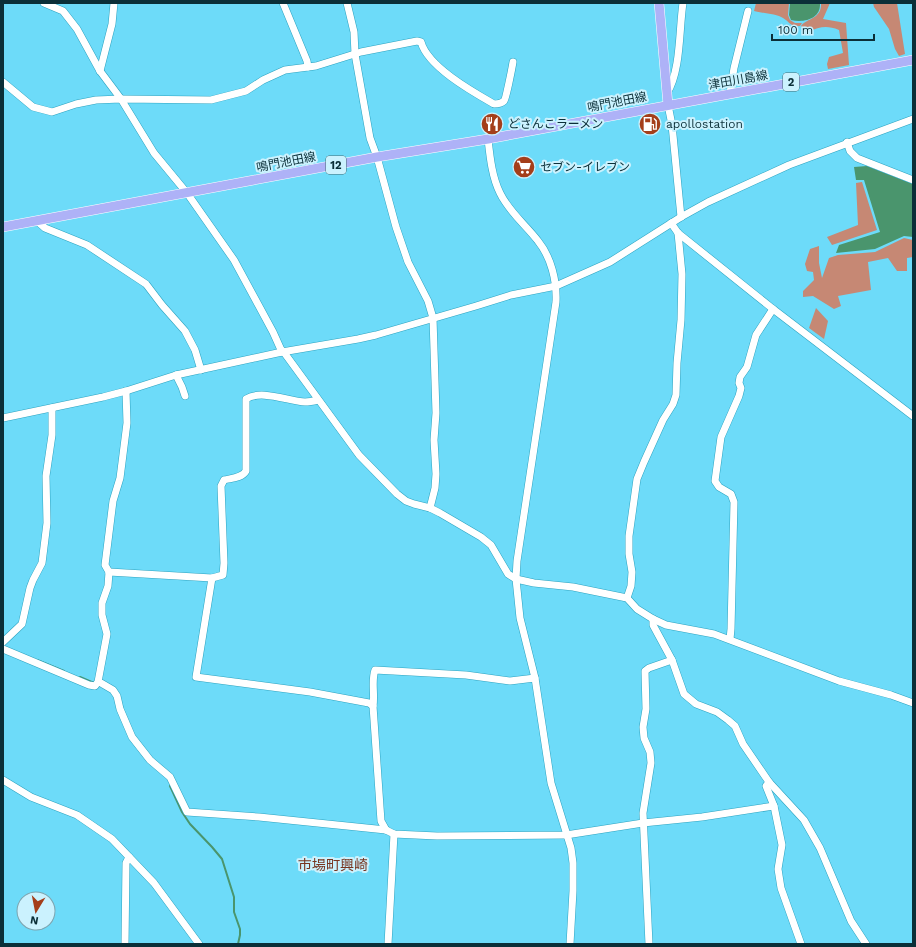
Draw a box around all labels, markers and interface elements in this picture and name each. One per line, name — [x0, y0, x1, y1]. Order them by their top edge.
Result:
scale bar — [772, 16, 874, 42]
text: 100 m — [778, 23, 813, 37]
street label: 津田川島線 — [707, 68, 769, 92]
road number: 2 — [783, 73, 799, 91]
street label: 鳴門池田線 — [586, 89, 648, 115]
restaurant icon: どさんこラーメン — [479, 111, 505, 137]
fuel station icon: apollostation — [637, 111, 663, 137]
place label: どさんこラーメン — [508, 117, 603, 131]
place label: apollostation — [666, 117, 743, 131]
street label: 鳴門池田線 — [255, 149, 317, 175]
supermarket icon: セブン-イレブン — [511, 154, 537, 180]
road number: 12 — [326, 156, 346, 174]
place label: セブン-イレブン — [540, 160, 630, 174]
district label: 市場町興崎 — [298, 857, 368, 873]
north arrow — [16, 891, 56, 931]
text: N — [29, 913, 39, 927]

